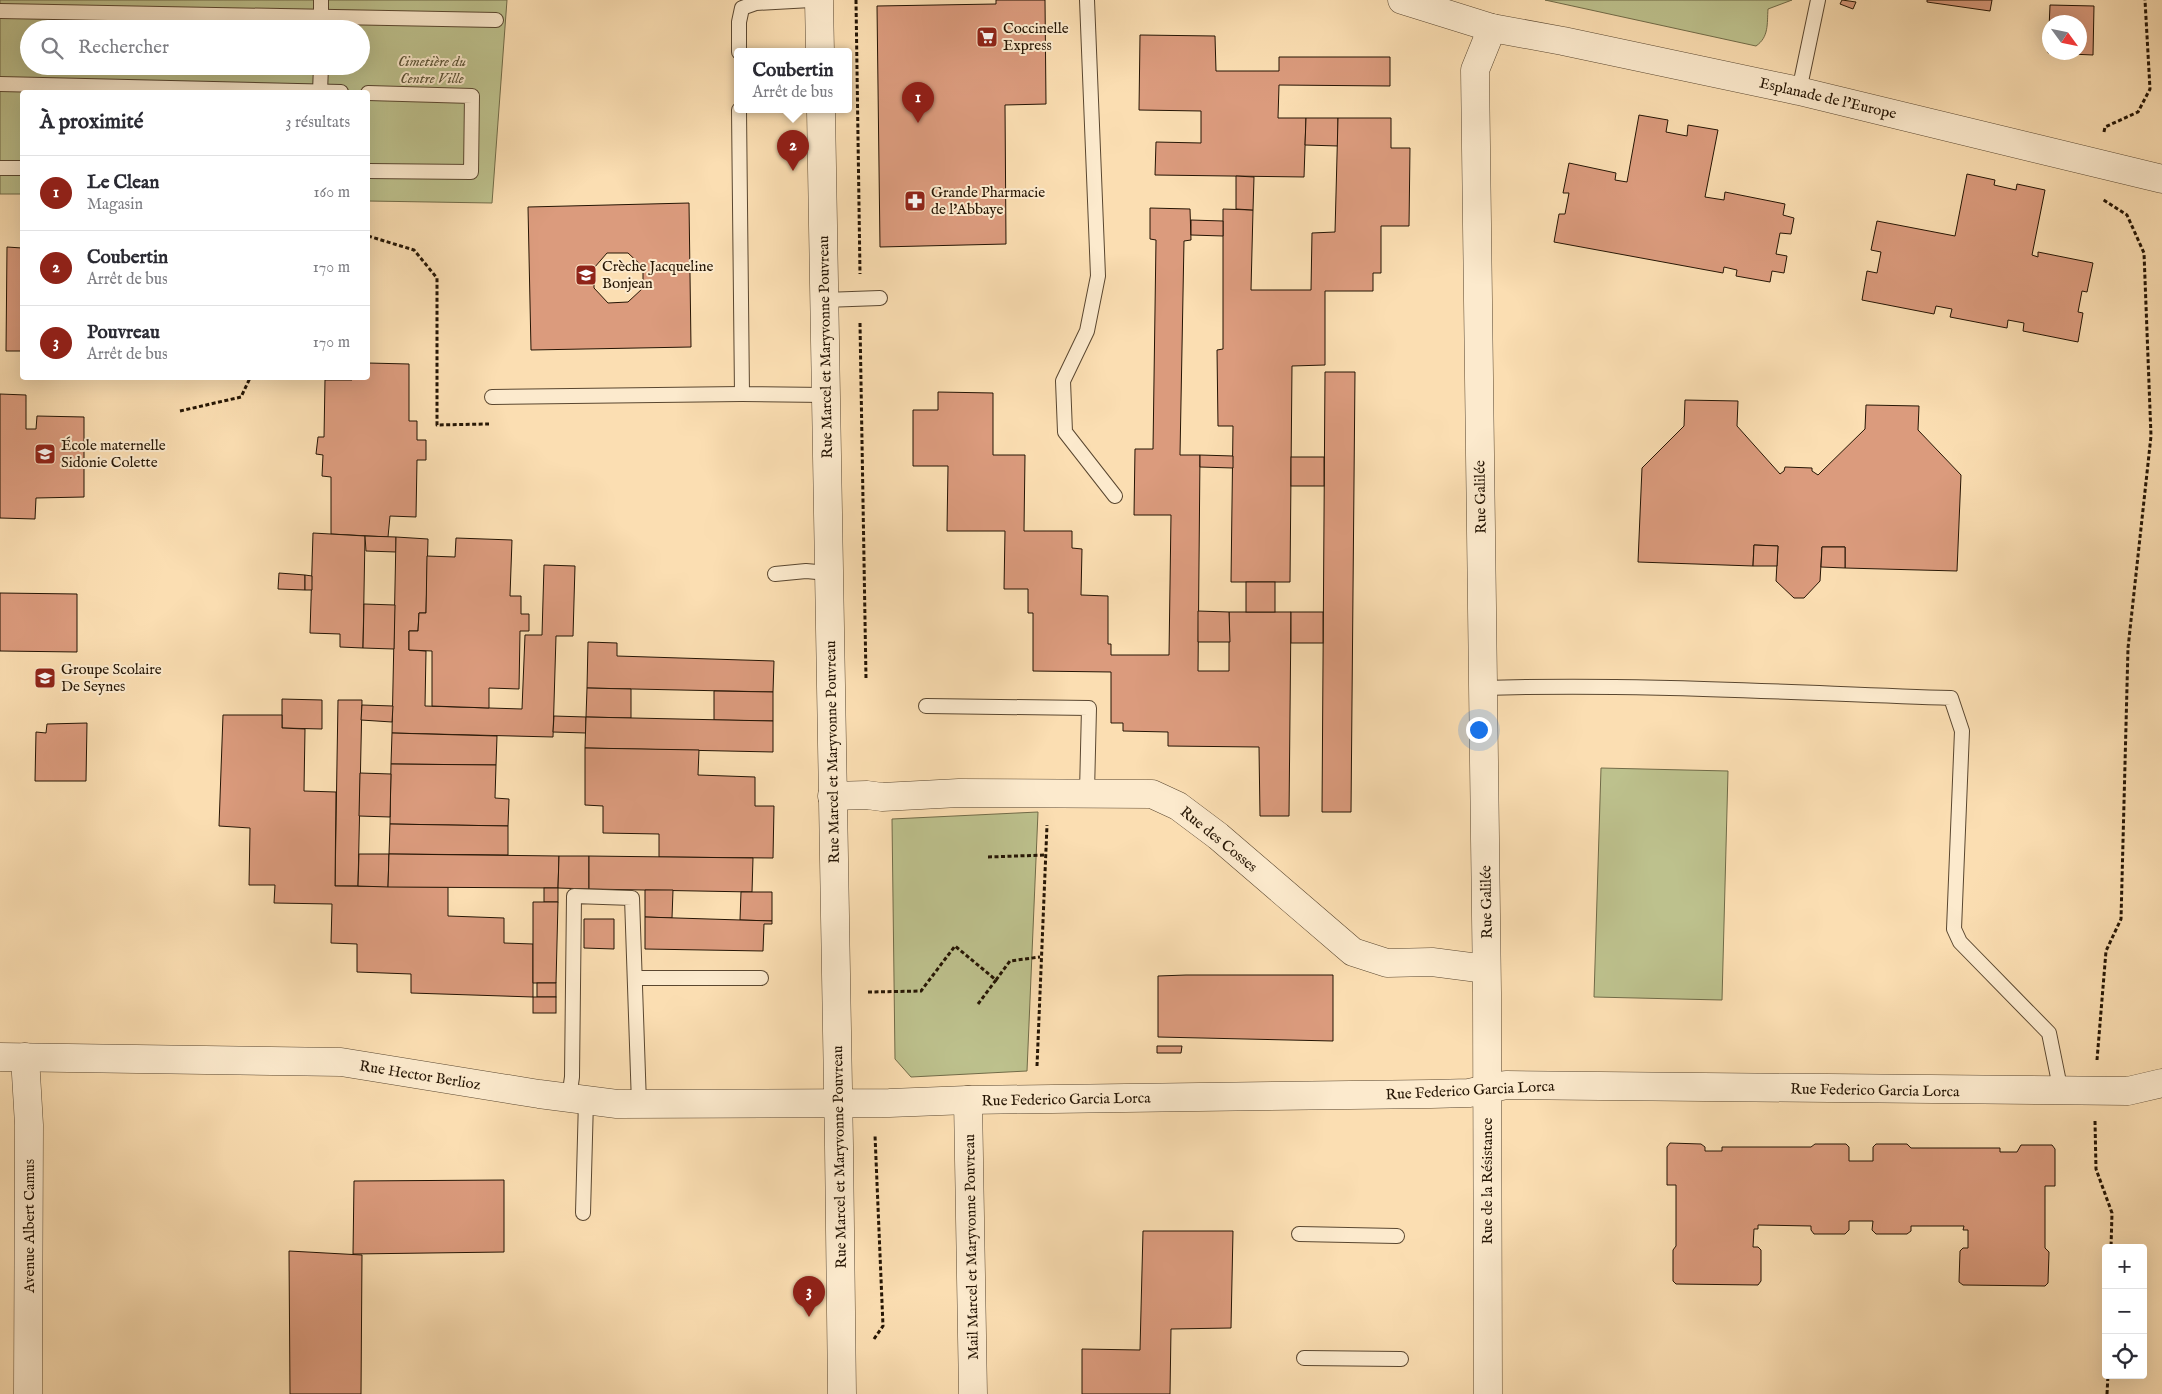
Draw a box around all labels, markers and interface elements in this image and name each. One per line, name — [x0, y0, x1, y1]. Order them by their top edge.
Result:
north arrow — [2042, 15, 2087, 60]
place label: Coccinelle Express — [1003, 19, 1069, 55]
search box — [20, 20, 370, 75]
supermarket icon: Coccinelle Express — [975, 25, 999, 49]
icon: search — [38, 34, 66, 62]
text: Rechercher — [78, 36, 169, 60]
popup — [734, 48, 852, 113]
park label: Cimetière du Centre Ville — [398, 52, 466, 88]
text: Coubertin — [752, 59, 834, 83]
street label: Esplanade de l'Europe — [1757, 73, 1898, 124]
pin: 1 — [902, 82, 934, 123]
text: Arrêt de bus — [752, 83, 833, 103]
text: À proximité — [40, 109, 143, 136]
text: 3 résultats — [285, 113, 350, 133]
pin: 2 — [777, 130, 809, 171]
text: Le Clean — [87, 171, 159, 195]
text: 1 — [53, 183, 59, 203]
text: 160 m — [314, 183, 350, 203]
place label: Grande Pharmacie de l'Abbaye — [931, 183, 1045, 219]
pharmacy icon: Grande Pharmacie de l'Abbaye — [903, 189, 927, 213]
text: Magasin — [87, 195, 143, 215]
street label: Rue Marcel et Maryvonne Pouvreau — [814, 235, 837, 459]
text: Coubertin — [87, 246, 168, 270]
place label: Crèche Jacqueline Bonjean — [602, 257, 713, 293]
text: 2 — [52, 258, 60, 278]
text: 170 m — [313, 258, 350, 278]
school or university icon: Crèche Jacqueline Bonjean — [574, 263, 598, 287]
text: Arrêt de bus — [87, 270, 168, 290]
text: Pouvreau — [87, 321, 160, 345]
text: 3 — [53, 333, 59, 353]
text: 170 m — [313, 333, 350, 353]
text: Arrêt de bus — [87, 345, 168, 365]
place label: École maternelle Sidonie Colette — [61, 436, 166, 472]
school or university icon: École maternelle Sidonie Colette — [33, 442, 57, 466]
street label: Rue Galilée — [1470, 460, 1491, 534]
street label: Rue Marcel et Maryvonne Pouvreau — [821, 640, 844, 864]
place label: Groupe Scolaire De Seynes — [61, 660, 162, 696]
school or university icon: Groupe Scolaire De Seynes — [33, 666, 57, 690]
your location — [1466, 717, 1492, 743]
street label: Rue des Cosses — [1176, 802, 1261, 876]
street label: Rue Galilée — [1476, 865, 1497, 939]
street label: Rue Marcel et Maryvonne Pouvreau — [828, 1045, 851, 1269]
street label: Rue Hector Berlioz — [358, 1057, 482, 1094]
street label: Rue Federico Garcia Lorca — [1385, 1077, 1555, 1104]
street label: Rue Federico Garcia Lorca — [1790, 1080, 1960, 1101]
street label: Rue Federico Garcia Lorca — [981, 1089, 1151, 1110]
street label: Rue de la Résistance — [1478, 1117, 1497, 1245]
street label: Mail Marcel et Maryvonne Pouvreau — [960, 1134, 983, 1360]
street label: Avenue Albert Camus — [20, 1159, 39, 1294]
map controls — [2102, 1244, 2147, 1379]
button: + — [2102, 1244, 2147, 1289]
pin: 3 — [793, 1276, 825, 1317]
button: − — [2102, 1289, 2147, 1334]
button: locate — [2102, 1334, 2147, 1379]

